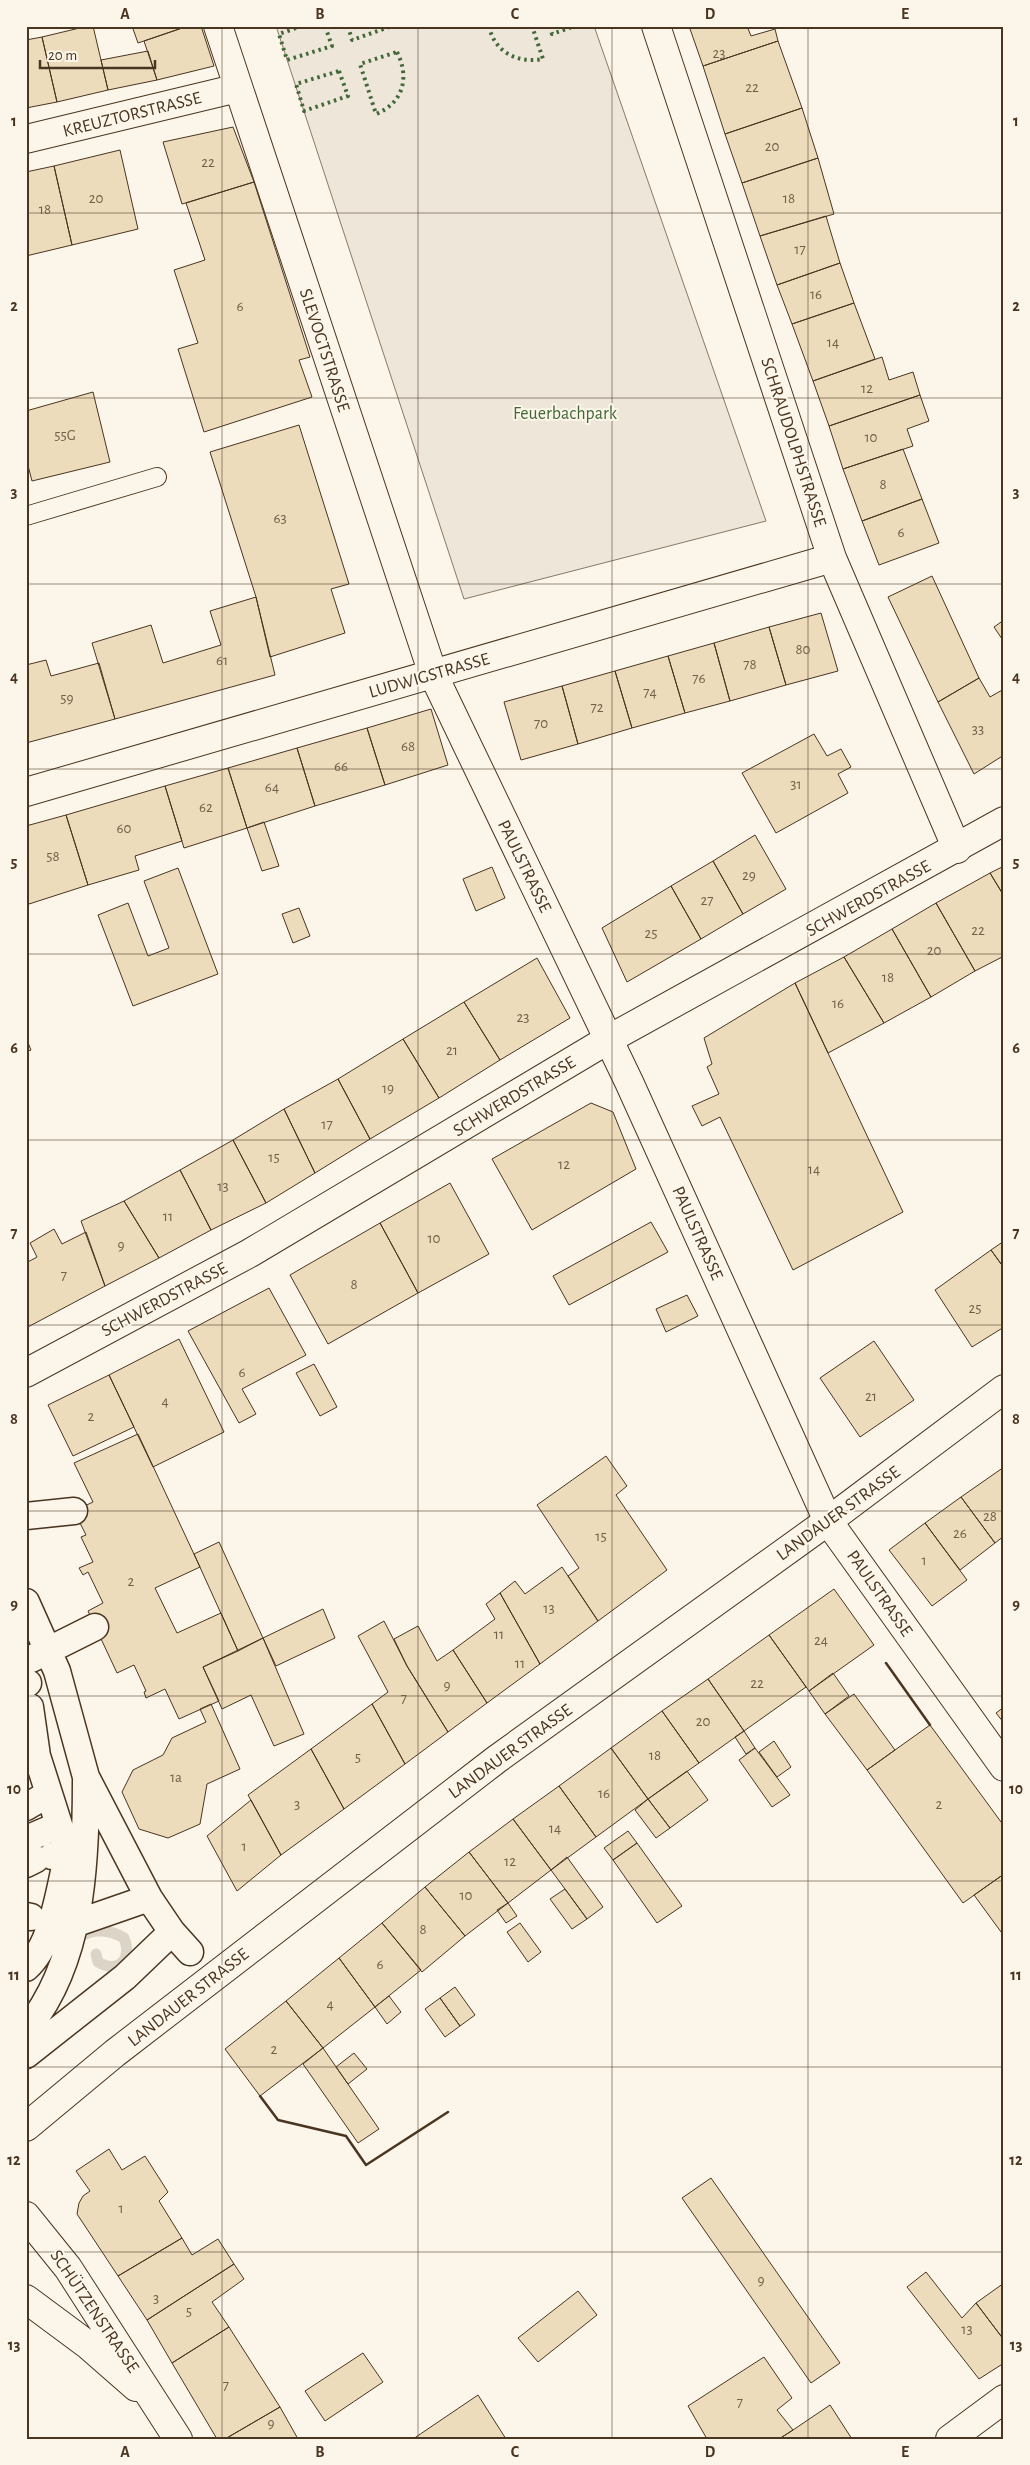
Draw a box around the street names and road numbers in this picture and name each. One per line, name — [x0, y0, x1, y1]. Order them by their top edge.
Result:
street label: KREUZTORSTRASSE — [61, 89, 204, 141]
street label: SLEVOGTSTRASSE — [296, 286, 353, 414]
street label: SCHRAUDOLPHSTRASSE — [757, 355, 829, 529]
street label: LUDWIGSTRASSE — [367, 650, 492, 702]
street label: PAULSTRASSE — [494, 817, 554, 916]
street label: SCHWERDSTRASSE — [803, 857, 934, 941]
street label: SCHWERDSTRASSE — [450, 1053, 579, 1140]
street label: PAULSTRASSE — [668, 1184, 726, 1283]
street label: SCHWERDSTRASSE — [99, 1259, 230, 1341]
street label: LANDAUER STRASSE — [774, 1463, 904, 1564]
street label: PAULSTRASSE — [843, 1547, 916, 1640]
street label: LANDAUER STRASSE — [446, 1701, 576, 1802]
street label: LANDAUER STRASSE — [125, 1945, 253, 2050]
street label: SCHÜTZENSTRASSE — [46, 2246, 144, 2376]

